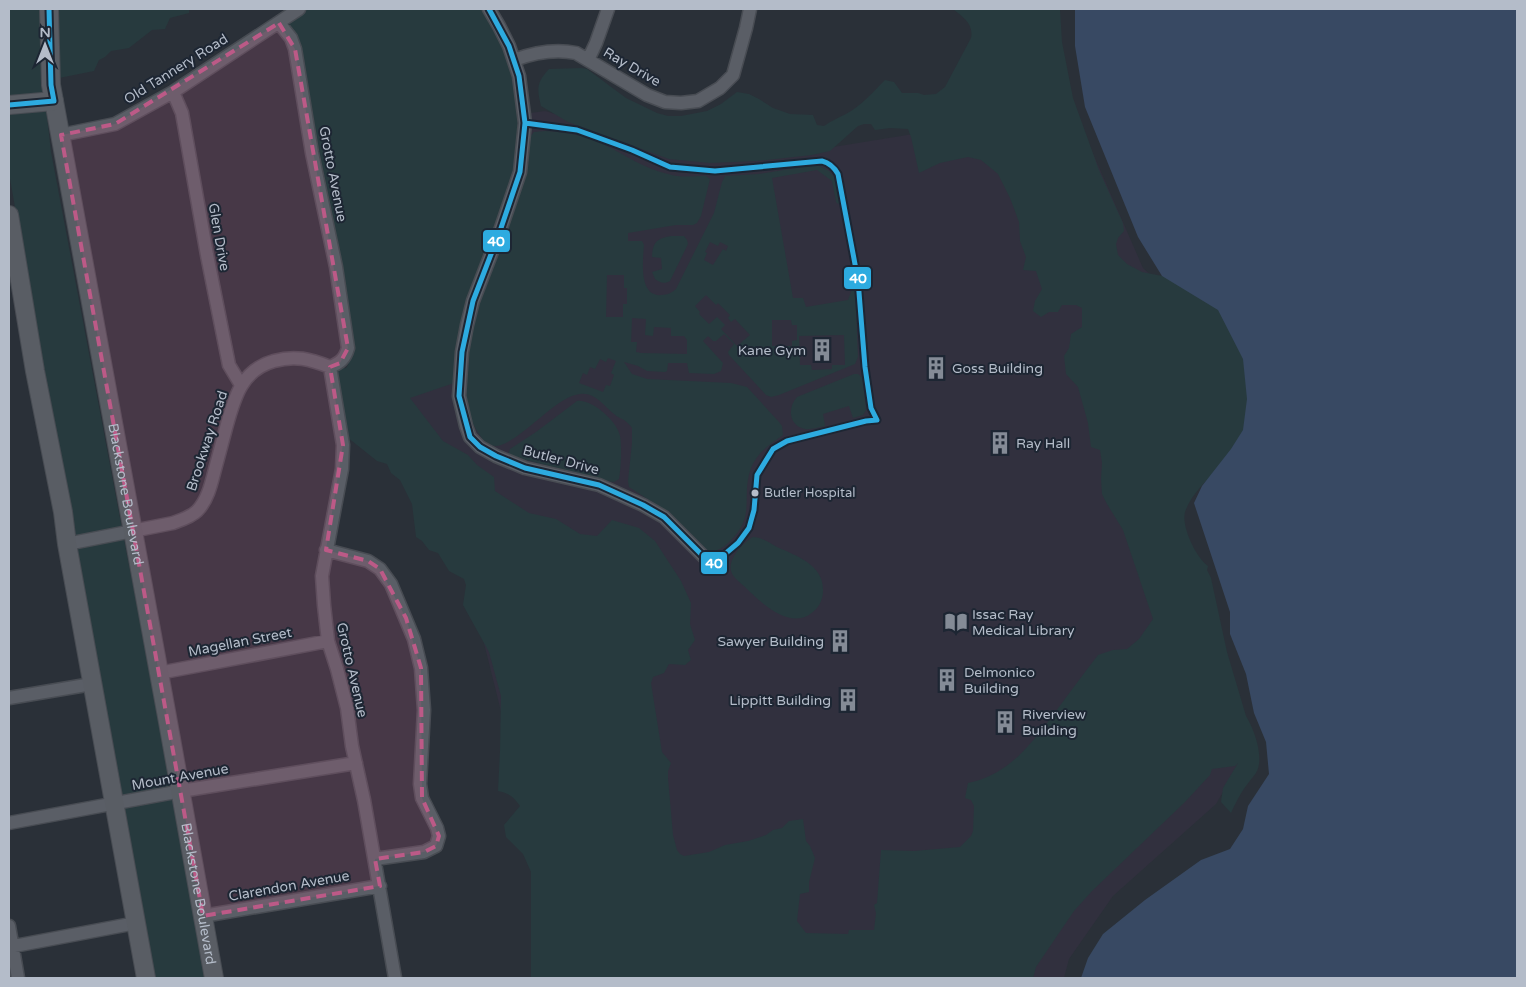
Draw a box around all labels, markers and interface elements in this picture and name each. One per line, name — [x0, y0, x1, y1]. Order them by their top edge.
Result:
north arrow — [20, 20, 70, 70]
text: N — [39, 24, 51, 41]
street label: Old Tannery Road — [121, 30, 231, 108]
street label: Ray Drive — [600, 44, 664, 90]
street label: Grotto Avenue — [315, 125, 351, 223]
street label: Glen Drive — [205, 202, 233, 272]
line badge: 40 — [482, 229, 511, 253]
text: 40 — [487, 233, 505, 250]
line badge: 40 — [843, 266, 872, 290]
text: 40 — [849, 270, 867, 287]
building icon: Kane Gym — [809, 337, 835, 363]
place label: Kane Gym — [738, 342, 806, 359]
building icon: Goss Building — [923, 355, 949, 381]
place label: Goss Building — [952, 360, 1043, 377]
street label: Brookway Road — [183, 389, 231, 493]
street label: Blackstone Boulevard — [105, 422, 148, 566]
building icon: Ray Hall — [987, 430, 1013, 456]
place label: Ray Hall — [1016, 435, 1070, 452]
street label: Butler Drive — [521, 442, 601, 478]
place label: Butler Hospital — [764, 485, 855, 501]
marker: Butler Hospital — [750, 488, 760, 498]
line badge: 40 — [700, 551, 728, 575]
text: 40 — [705, 555, 723, 572]
place label: Issac Ray Medical Library — [972, 606, 1075, 639]
library icon: Issac Ray Medical Library — [943, 609, 969, 635]
street label: Grotto Avenue — [333, 621, 371, 719]
street label: Magellan Street — [187, 623, 294, 660]
building icon: Sawyer Building — [827, 628, 853, 654]
place label: Sawyer Building — [717, 633, 824, 650]
place label: Delmonico Building — [964, 664, 1035, 697]
building icon: Delmonico Building — [934, 667, 960, 693]
building icon: Lippitt Building — [835, 687, 861, 713]
place label: Lippitt Building — [729, 692, 831, 709]
place label: Riverview Building — [1022, 706, 1086, 739]
building icon: Riverview Building — [992, 709, 1018, 735]
street label: Mount Avenue — [130, 760, 230, 794]
street label: Blackstone Boulevard — [178, 821, 220, 966]
street label: Clarendon Avenue — [227, 867, 351, 905]

